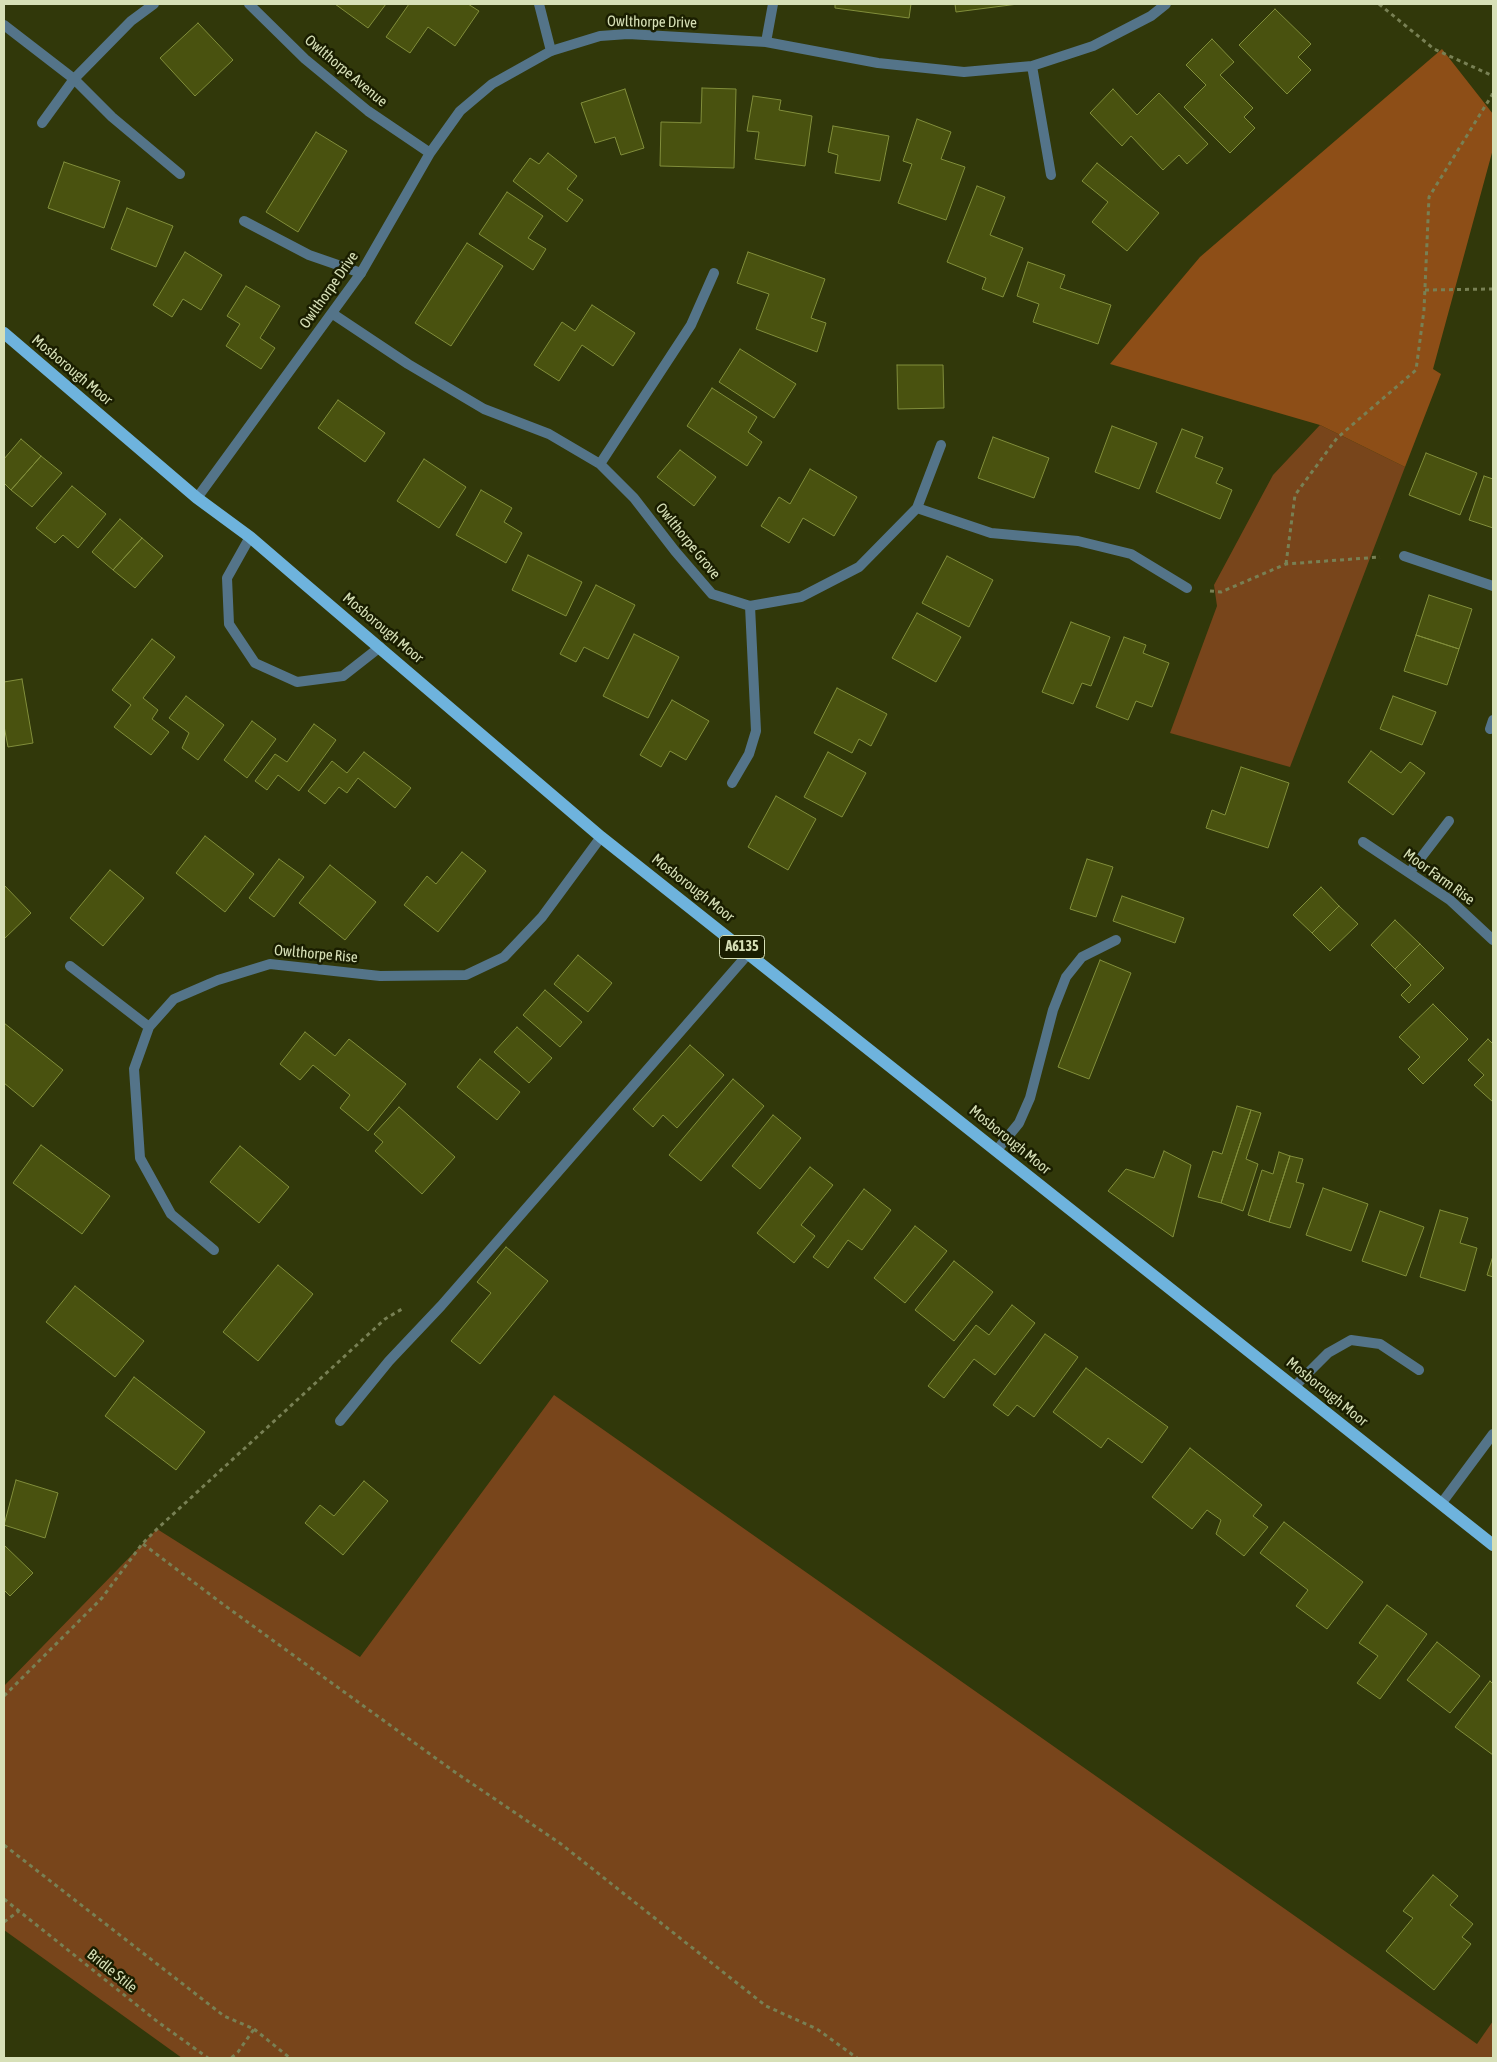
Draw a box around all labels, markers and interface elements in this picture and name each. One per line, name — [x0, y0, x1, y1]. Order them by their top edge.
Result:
street label: Owlthorpe Drive — [607, 12, 697, 32]
street label: Owlthorpe Avenue — [301, 31, 391, 111]
street label: Owlthorpe Drive — [296, 248, 362, 332]
street label: Mosborough Moor — [28, 331, 116, 409]
street label: Owlthorpe Grove — [652, 499, 724, 583]
street label: Mosborough Moor — [339, 589, 427, 667]
street label: Moor Farm Rise — [1400, 845, 1478, 909]
street label: Mosborough Moor — [648, 850, 738, 926]
road number: A6135 — [720, 936, 764, 959]
street label: Owlthorpe Rise — [273, 941, 359, 967]
street label: Mosborough Moor — [966, 1102, 1054, 1178]
street label: Mosborough Moor — [1283, 1354, 1371, 1430]
street label: Bridle Stile — [83, 1945, 141, 1997]

